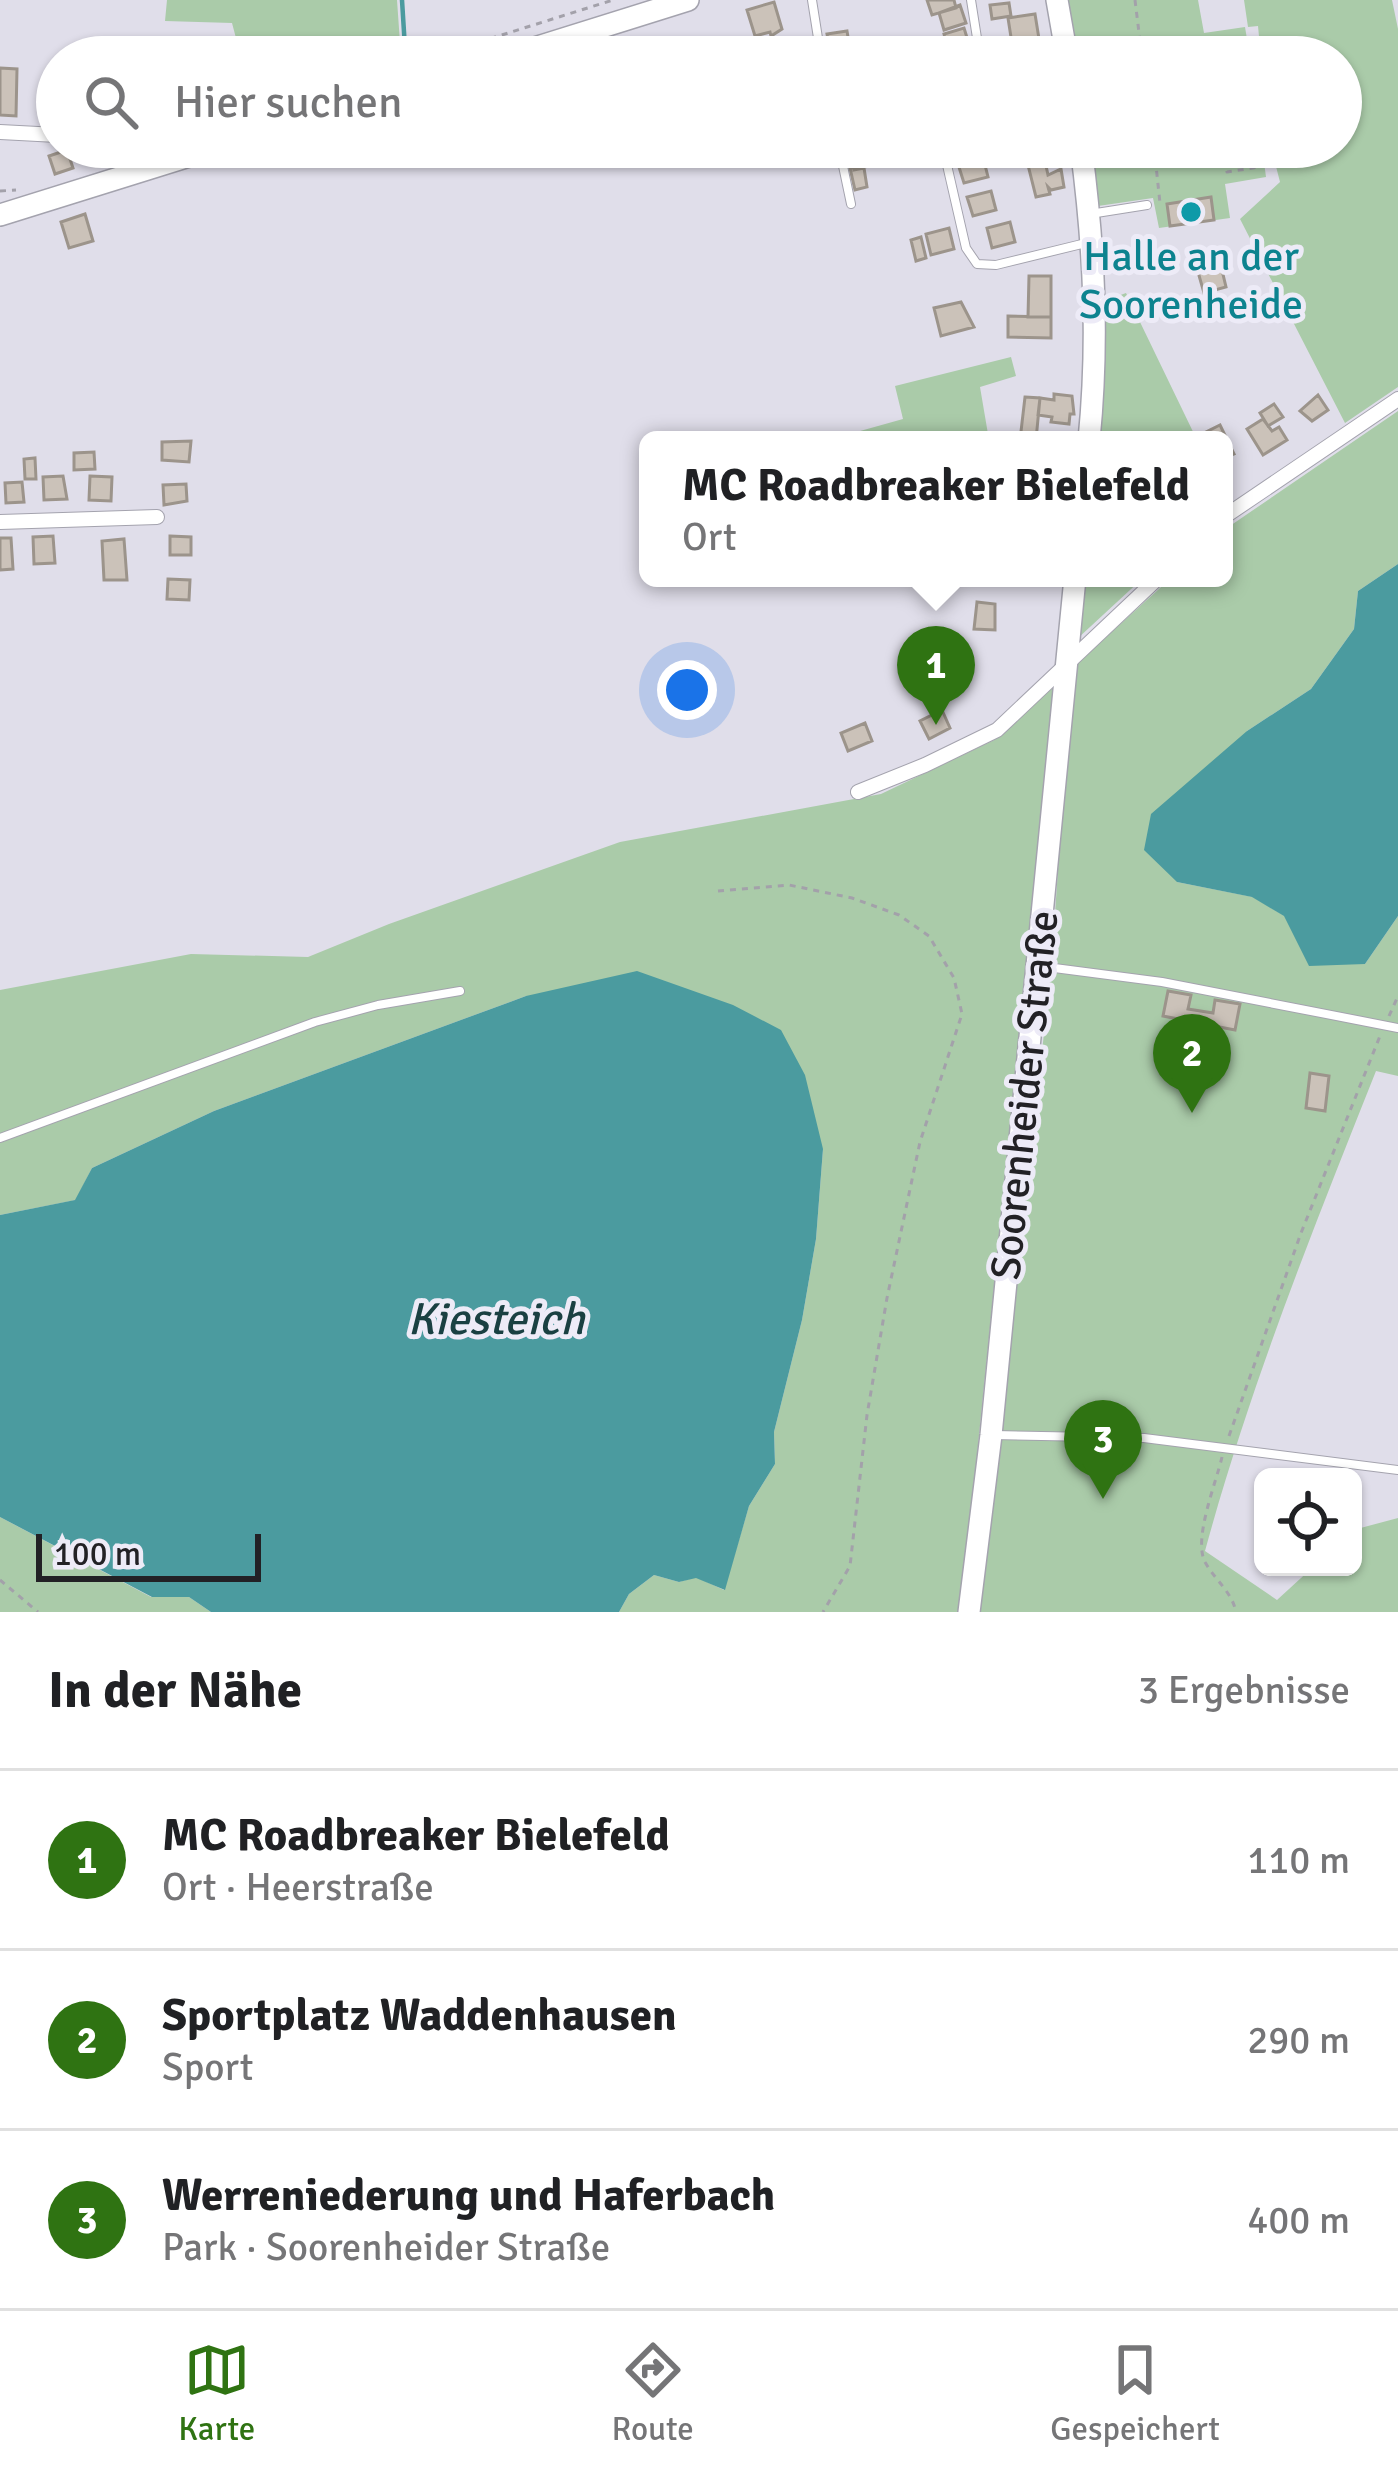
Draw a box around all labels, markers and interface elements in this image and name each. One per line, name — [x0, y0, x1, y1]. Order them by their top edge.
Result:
search box — [36, 36, 1362, 168]
icon: search — [78, 69, 144, 135]
text: Hier suchen — [174, 75, 403, 130]
marker: Halle an der Soorenheide — [1178, 199, 1204, 225]
place label: Halle an der Soorenheide — [1079, 231, 1303, 330]
popup — [639, 431, 1233, 587]
text: MC Roadbreaker Bielefeld — [682, 458, 1190, 513]
text: Ort — [682, 513, 737, 561]
pin: 1 — [897, 626, 975, 725]
your location — [657, 660, 717, 720]
street label: Soorenheider Straße — [980, 908, 1070, 1282]
pin: 2 — [1153, 1014, 1231, 1113]
water label: Kiesteich — [407, 1292, 586, 1347]
pin: 3 — [1064, 1400, 1142, 1499]
map controls — [1254, 1468, 1362, 1576]
button: locate — [1254, 1468, 1362, 1576]
scale bar — [36, 1528, 261, 1581]
text: 100 m — [54, 1534, 141, 1575]
text: In der Nähe — [48, 1659, 302, 1722]
text: 3 Ergebnisse — [1138, 1666, 1350, 1714]
text: MC Roadbreaker Bielefeld — [162, 1808, 670, 1863]
text: 1 — [76, 1836, 98, 1884]
text: 110 m — [1247, 1836, 1350, 1884]
text: Ort · Heerstraße — [162, 1863, 434, 1911]
text: Sportplatz Waddenhausen — [162, 1988, 677, 2043]
text: 2 — [76, 2016, 98, 2064]
text: 290 m — [1247, 2016, 1350, 2064]
text: Sport — [162, 2043, 253, 2091]
text: Werreniederung und Haferbach — [162, 2168, 775, 2223]
text: 3 — [76, 2196, 98, 2244]
text: 400 m — [1247, 2196, 1350, 2244]
text: Park · Soorenheider Straße — [162, 2223, 610, 2271]
tab: Karte — [178, 2337, 255, 2450]
tab: Route — [612, 2337, 694, 2450]
tab: Gespeichert — [1050, 2337, 1220, 2450]

